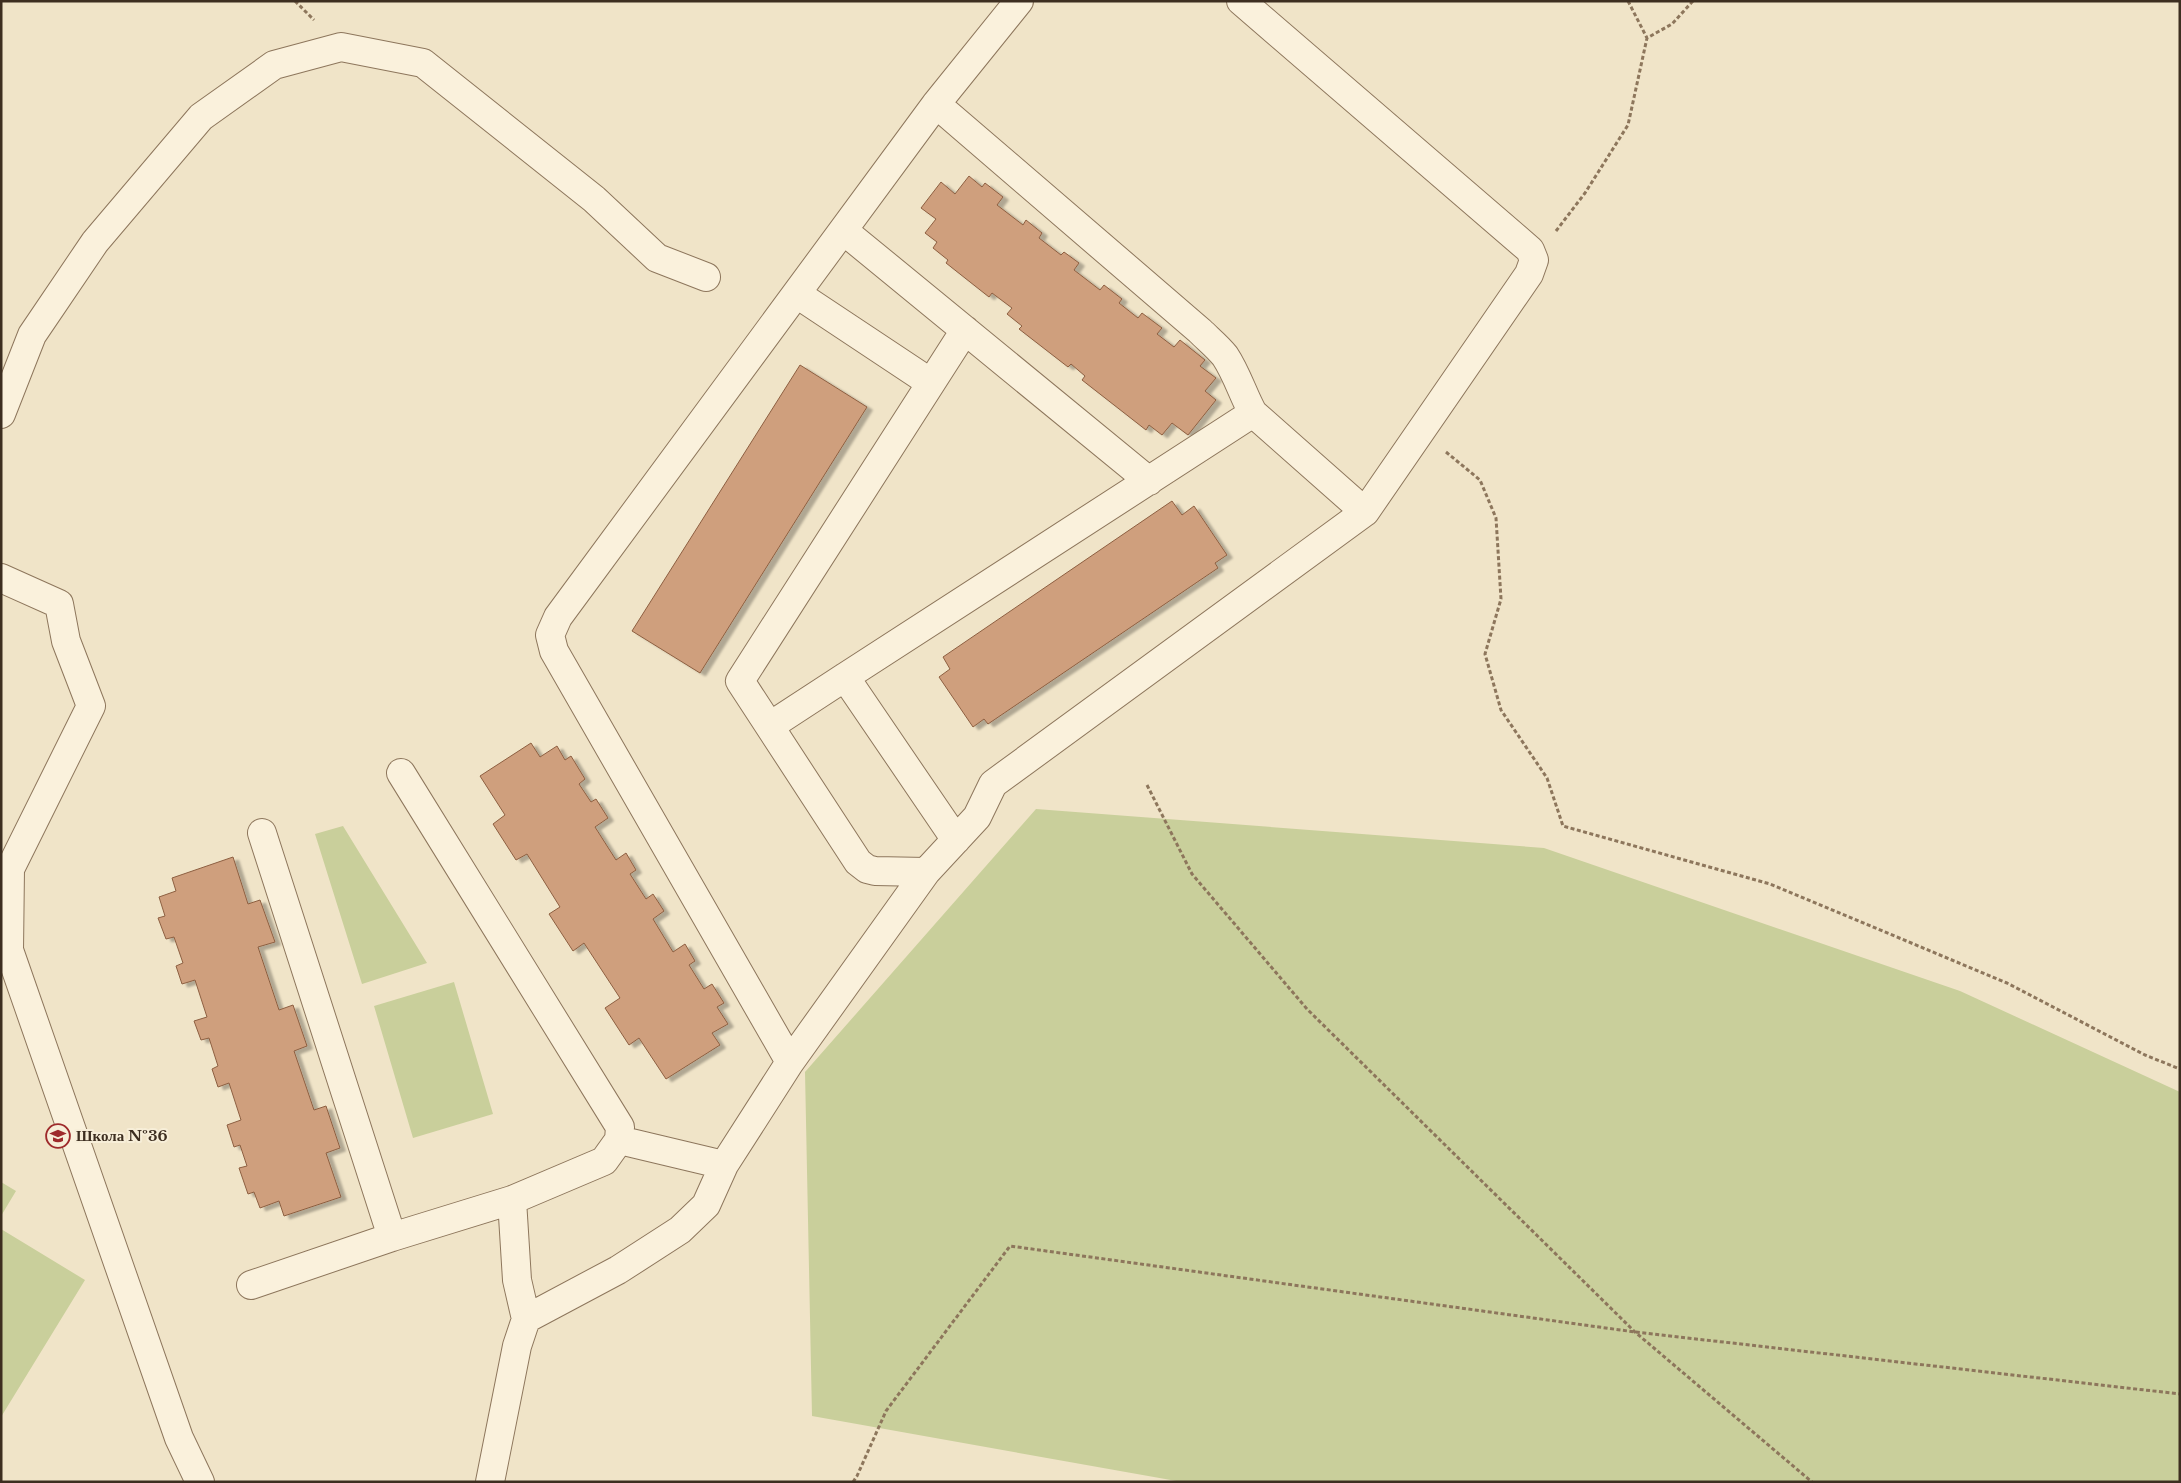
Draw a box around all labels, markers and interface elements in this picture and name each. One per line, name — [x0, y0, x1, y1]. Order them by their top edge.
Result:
school or university icon: Школа №36 — [45, 1123, 71, 1149]
place label: Школа №36 — [76, 1126, 168, 1145]

